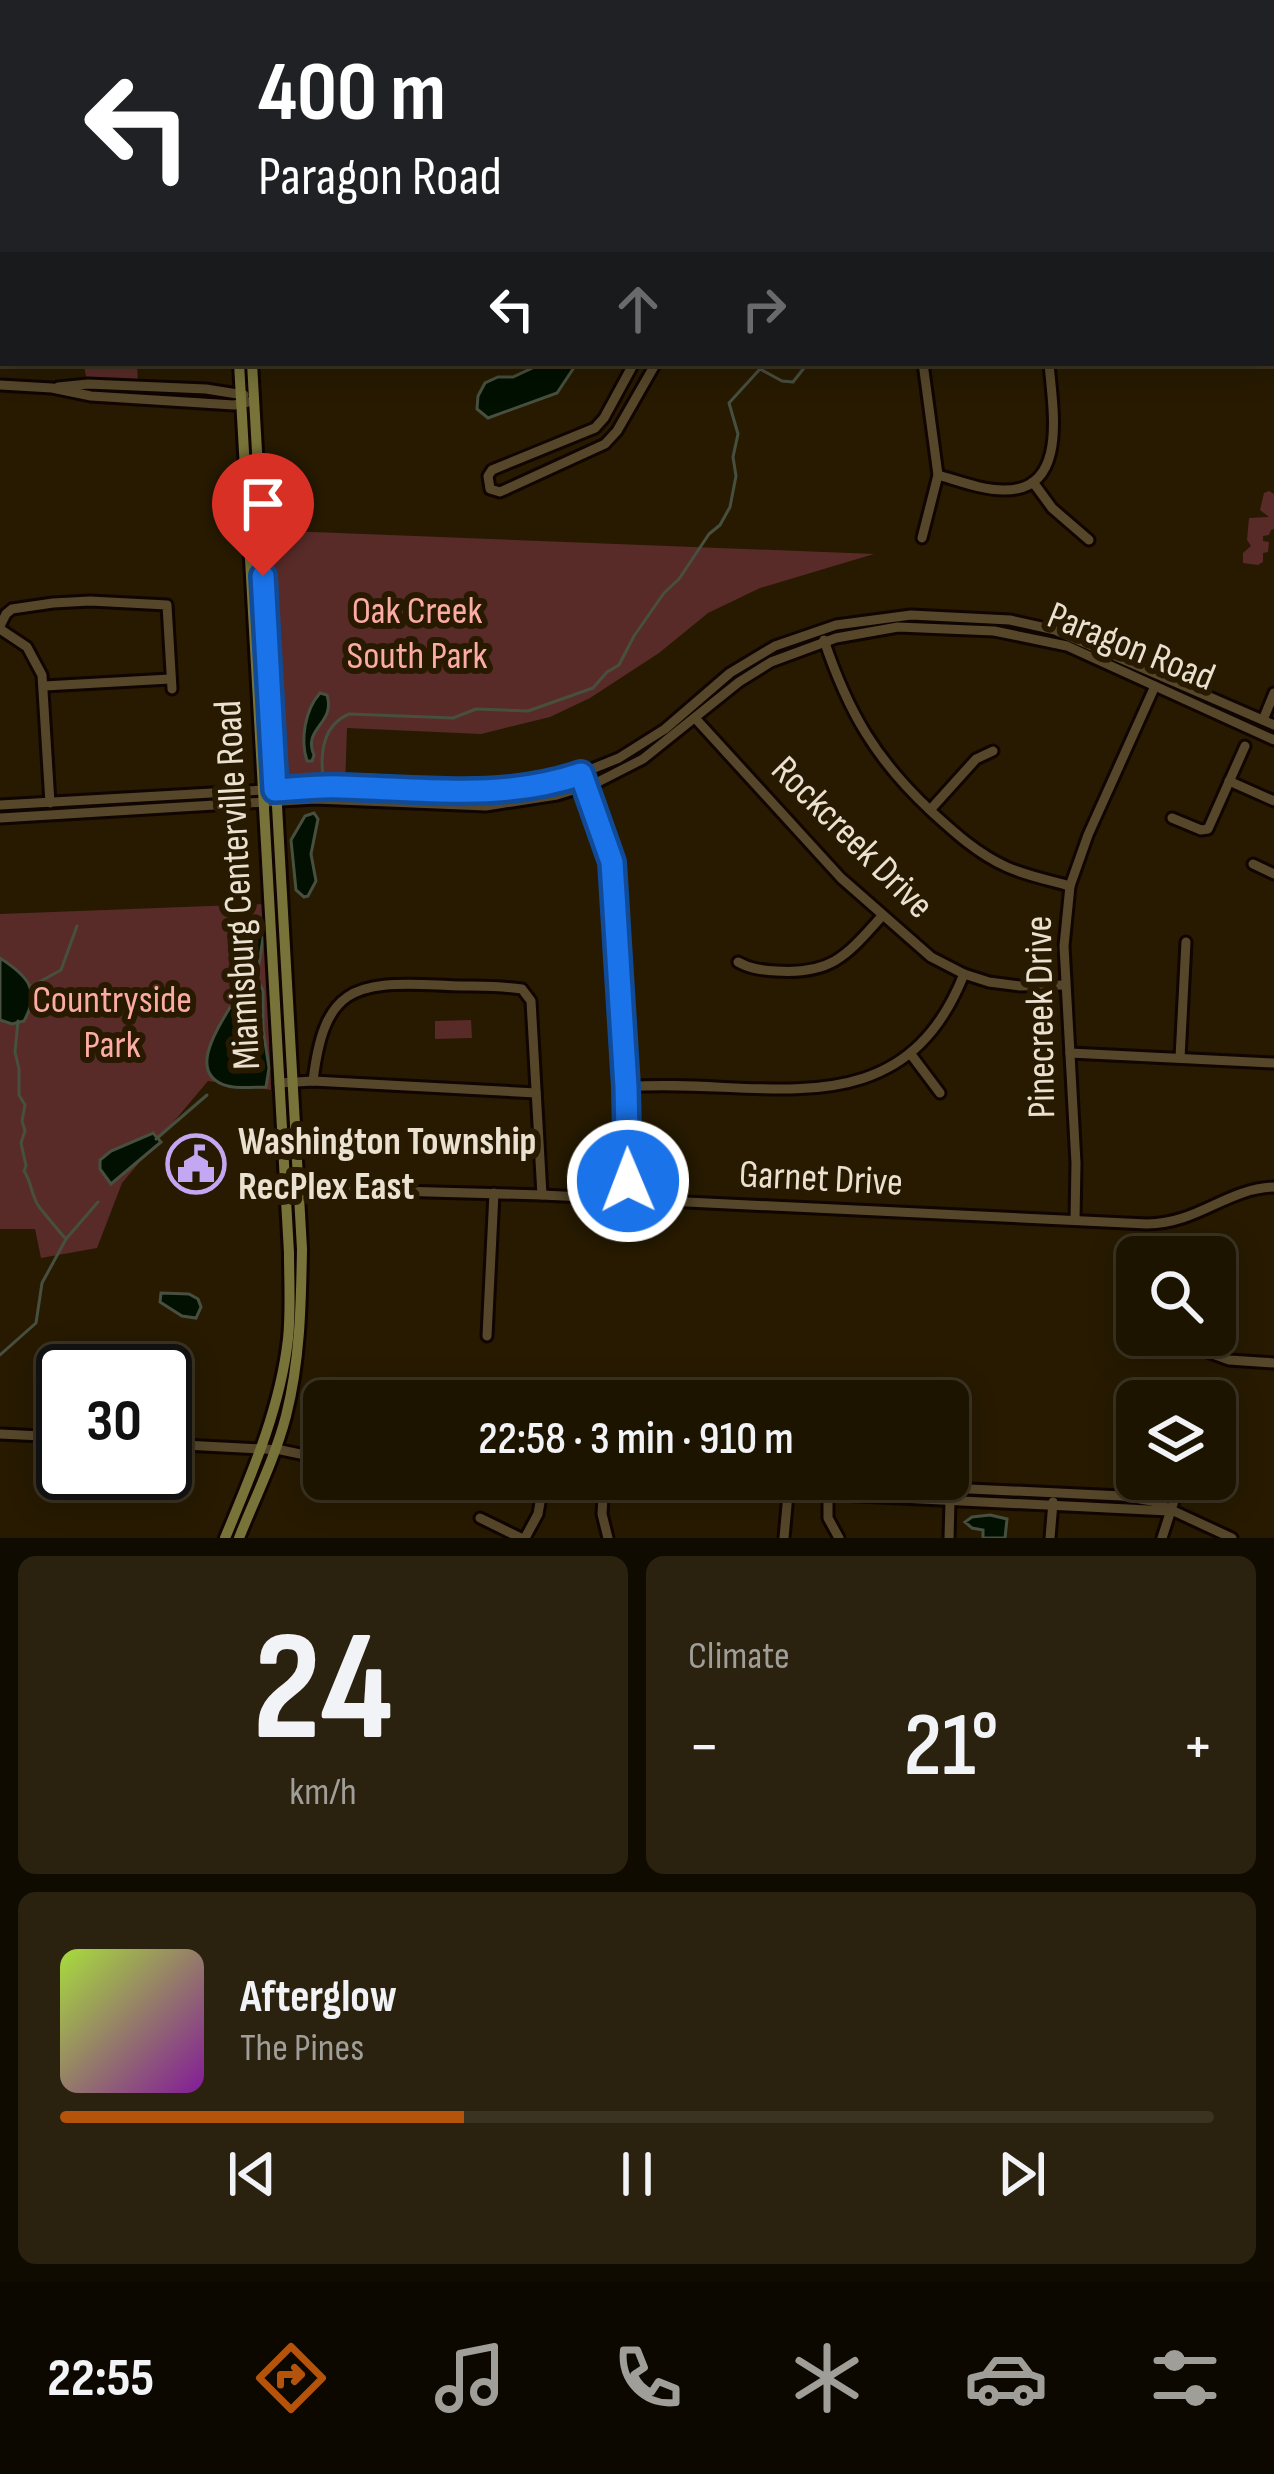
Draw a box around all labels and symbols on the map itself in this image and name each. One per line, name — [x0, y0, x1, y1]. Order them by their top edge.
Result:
pin — [212, 453, 314, 576]
park label: Oak Creek South Park — [346, 588, 488, 680]
street label: Paragon Road — [1041, 592, 1221, 702]
street label: Miamisburg Centerville Road — [205, 699, 271, 1071]
street label: Rockcreek Drive — [761, 747, 943, 929]
street label: Pinecreek Drive — [1016, 915, 1066, 1119]
park label: Countryside Park — [32, 977, 192, 1069]
position arrow — [565, 1118, 691, 1244]
place label: Washington Township RecPlex East — [238, 1119, 536, 1211]
public building icon: Washington Township RecPlex East — [165, 1133, 227, 1195]
street label: Garnet Drive — [738, 1151, 904, 1207]
speed limit sign: 30 — [36, 1344, 192, 1500]

